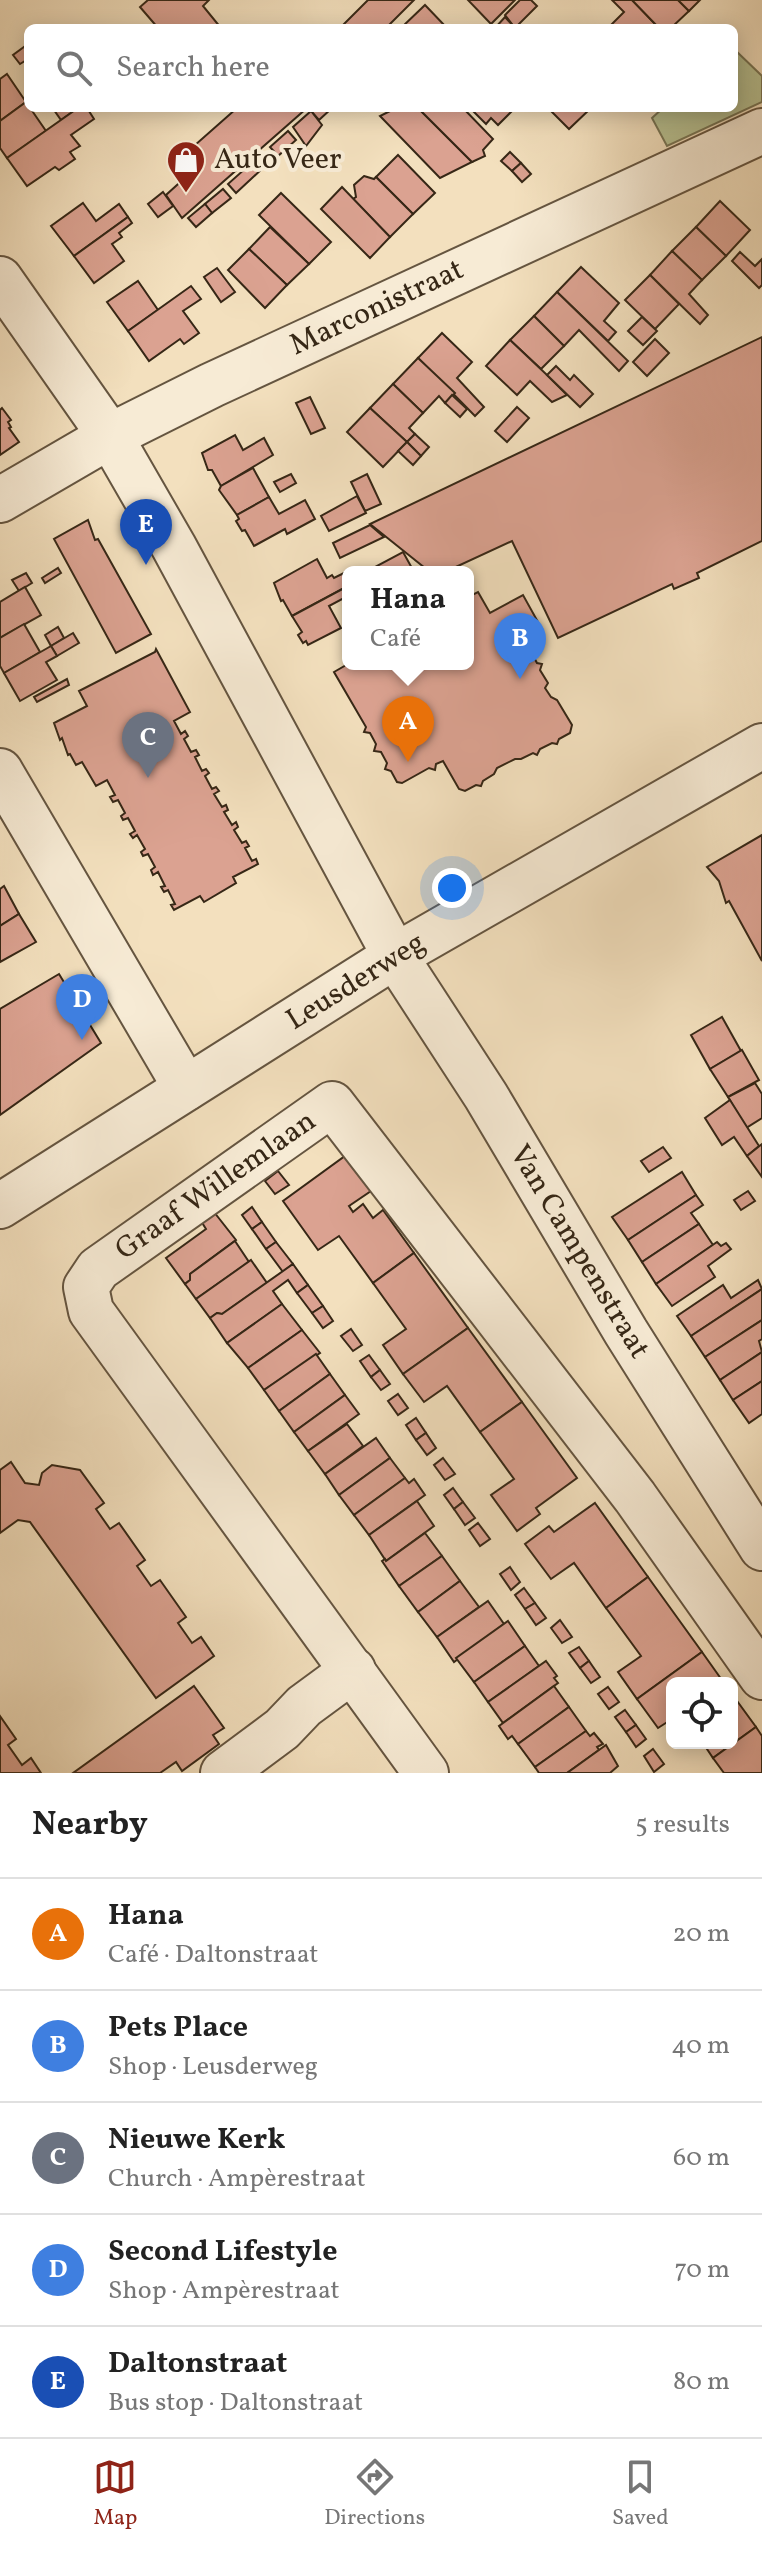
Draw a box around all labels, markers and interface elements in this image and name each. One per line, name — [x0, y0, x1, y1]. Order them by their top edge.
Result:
search box — [24, 24, 738, 112]
icon: search — [52, 46, 96, 90]
text: Search here — [116, 47, 270, 89]
shop icon: Auto Veer — [165, 139, 207, 194]
place label: Auto Veer — [214, 139, 341, 181]
street label: Marconistraat — [283, 249, 471, 367]
pin: E — [120, 499, 172, 565]
popup — [342, 566, 474, 670]
text: Hana — [370, 579, 446, 621]
pin: B — [494, 613, 546, 679]
text: Café — [370, 621, 421, 657]
pin: A — [382, 696, 434, 762]
pin: C — [122, 712, 174, 778]
your location — [432, 868, 472, 908]
street label: Leusderweg — [278, 923, 434, 1041]
pin: D — [56, 974, 108, 1040]
street label: Graaf Willemlaan — [107, 1101, 325, 1271]
street label: Van Campenstraat — [498, 1137, 660, 1367]
map controls — [666, 1677, 738, 1749]
button: locate — [666, 1677, 738, 1749]
text: Nearby — [32, 1802, 148, 1849]
text: 5 results — [635, 1807, 730, 1843]
text: Hana — [108, 1895, 184, 1937]
text: A — [49, 1916, 67, 1952]
text: 20 m — [672, 1916, 730, 1952]
text: Café · Daltonstraat — [108, 1937, 318, 1973]
text: Pets Place — [108, 2007, 248, 2049]
text: B — [49, 2028, 67, 2064]
text: 40 m — [671, 2028, 730, 2064]
text: Shop · Leusderweg — [108, 2049, 318, 2085]
text: Nieuwe Kerk — [108, 2119, 286, 2161]
text: C — [50, 2140, 66, 2176]
text: 60 m — [673, 2140, 730, 2176]
text: Church · Ampèrestraat — [108, 2161, 366, 2197]
text: Second Lifestyle — [108, 2231, 338, 2273]
text: D — [48, 2252, 68, 2288]
text: 70 m — [675, 2252, 730, 2288]
text: Shop · Ampèrestraat — [108, 2273, 340, 2309]
text: Daltonstraat — [108, 2343, 287, 2385]
text: E — [50, 2364, 66, 2400]
text: 80 m — [673, 2364, 730, 2400]
text: Bus stop · Daltonstraat — [108, 2385, 363, 2421]
tab: Map — [93, 2455, 137, 2534]
tab: Directions — [324, 2455, 425, 2534]
tab: Saved — [612, 2455, 669, 2534]

